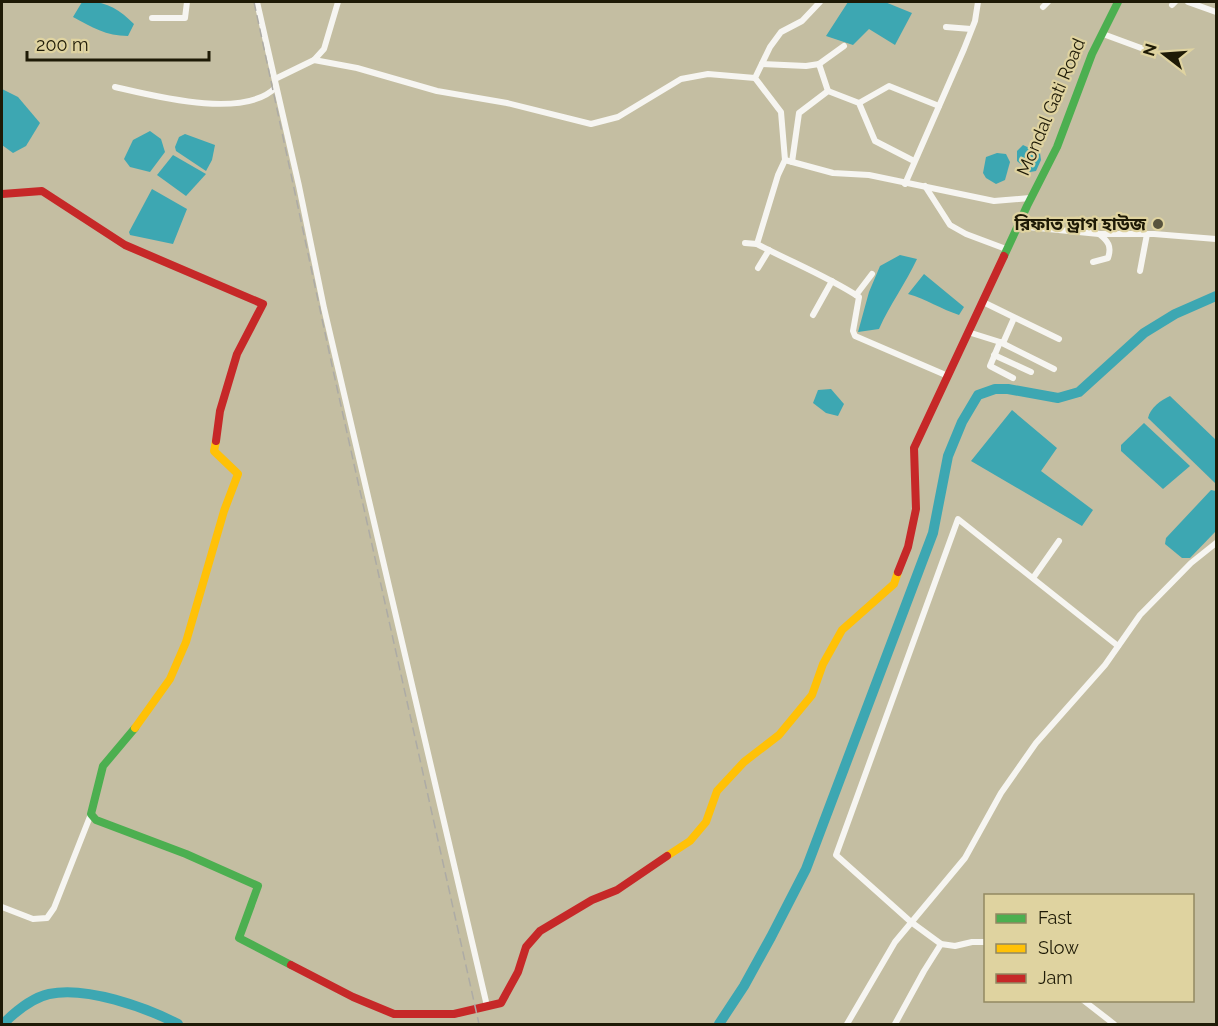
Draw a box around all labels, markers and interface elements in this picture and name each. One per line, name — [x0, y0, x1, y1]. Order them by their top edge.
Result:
scale bar — [27, 24, 208, 62]
north arrow — [1134, 24, 1194, 84]
text: 200 m — [36, 34, 89, 55]
street label: Mondal Gati Road — [1012, 35, 1089, 179]
text: N — [1139, 41, 1161, 58]
place label: রিফাত ড্রাগ হাউজ — [1013, 213, 1147, 234]
marker: রিফাত ড্রাগ হাউজ — [1151, 217, 1165, 231]
legend — [984, 894, 1194, 1002]
text: Fast — [1038, 907, 1072, 928]
text: Slow — [1038, 937, 1079, 958]
text: Jam — [1038, 967, 1073, 988]

